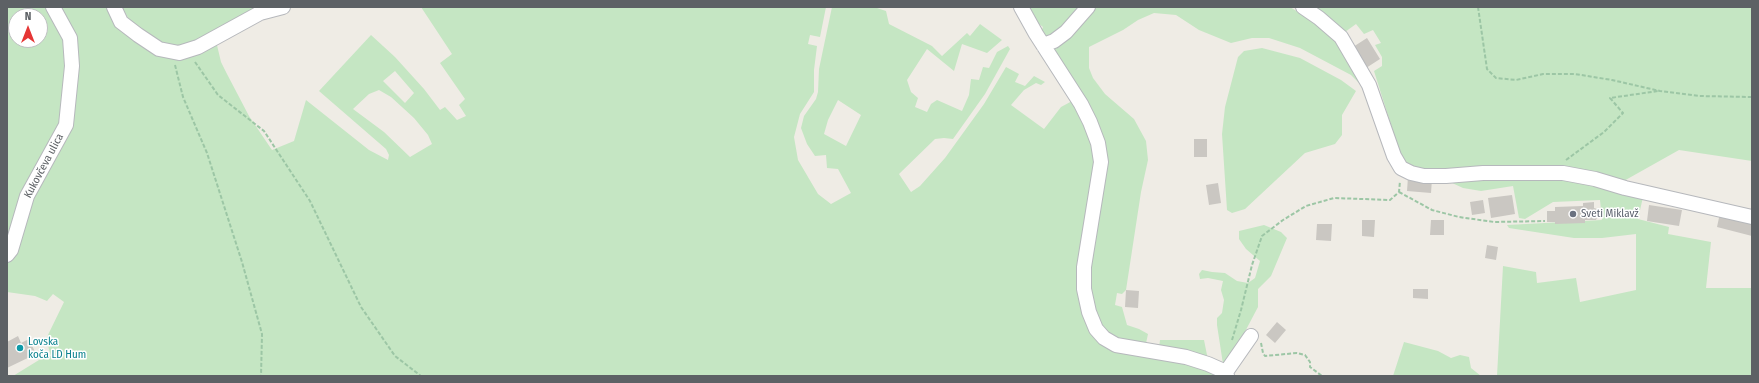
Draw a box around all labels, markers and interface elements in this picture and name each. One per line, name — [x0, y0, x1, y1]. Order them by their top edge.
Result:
north arrow — [8, 8, 48, 48]
text: N — [25, 10, 31, 23]
street label: Kukovčeva ulica — [21, 132, 67, 200]
place label: Sveti Miklavž — [1581, 207, 1639, 221]
marker: Sveti Miklavž — [1568, 209, 1578, 219]
place label: Lovska koča LD Hum — [28, 335, 86, 361]
marker: Lovska koča LD Hum — [15, 343, 25, 353]

